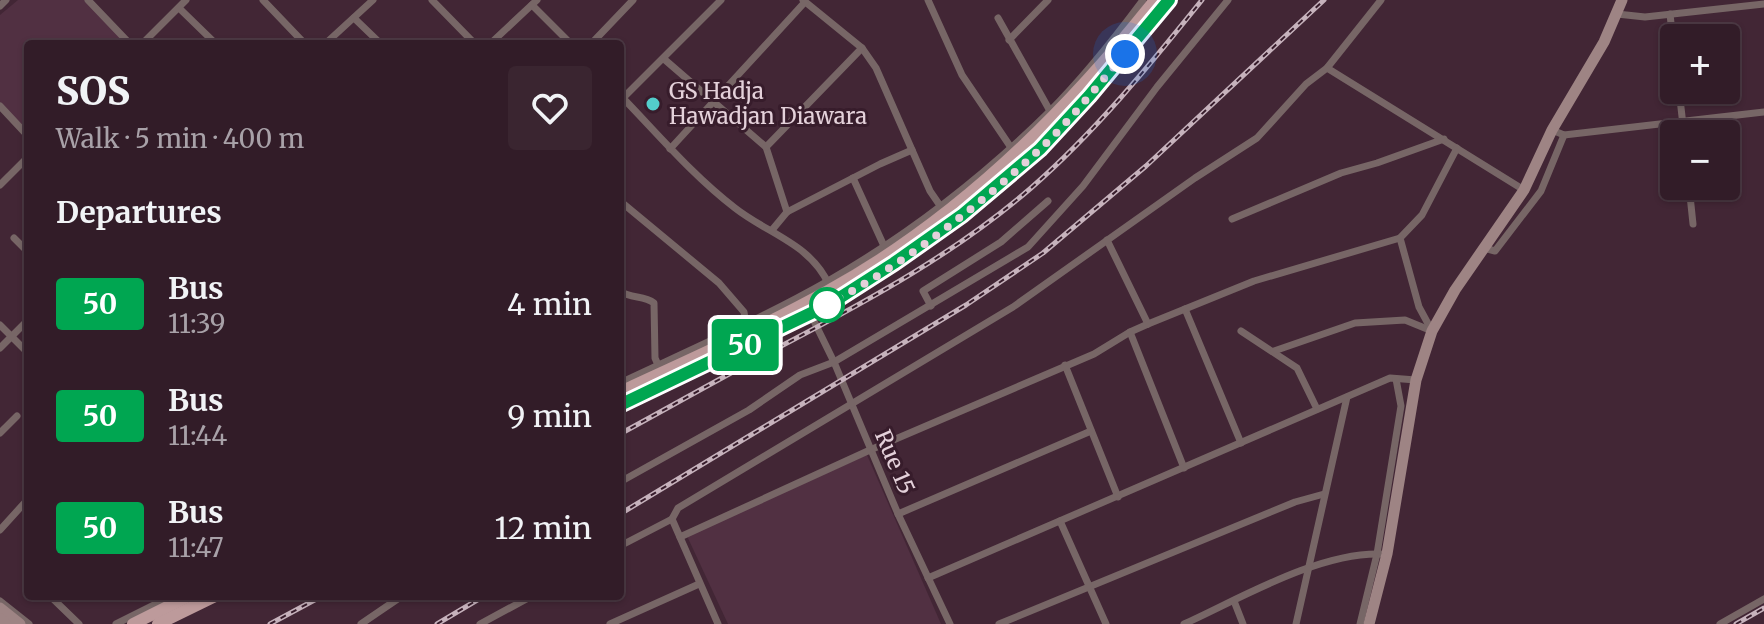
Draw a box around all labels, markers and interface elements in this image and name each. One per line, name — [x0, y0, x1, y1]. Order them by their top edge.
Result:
map controls — [1660, 24, 1740, 200]
button: + — [1660, 24, 1740, 104]
your location — [1105, 34, 1145, 74]
button: heart — [508, 66, 592, 150]
text: SOS — [56, 68, 130, 115]
place label: GS Hadja Hawadjan Diawara — [669, 77, 867, 130]
marker: GS Hadja Hawadjan Diawara — [644, 95, 662, 113]
button: − — [1660, 120, 1740, 200]
text: Walk · 5 min · 400 m — [56, 122, 304, 155]
text: Departures — [56, 193, 222, 231]
text: Bus — [168, 269, 224, 307]
text: 4 min — [507, 285, 592, 323]
text: 50 — [83, 286, 117, 322]
unlabelled marker — [810, 288, 844, 322]
text: 11:39 — [168, 307, 226, 340]
line badge: 50 — [709, 319, 781, 371]
text: 50 — [728, 327, 762, 363]
text: Bus — [168, 381, 224, 419]
text: 9 min — [507, 397, 592, 435]
text: 50 — [83, 398, 117, 434]
text: 11:44 — [168, 419, 227, 452]
street label: Rue 15 — [869, 425, 921, 499]
text: Bus — [168, 493, 224, 531]
text: 12 min — [495, 509, 592, 547]
text: 50 — [83, 510, 117, 546]
text: 11:47 — [168, 531, 223, 564]

